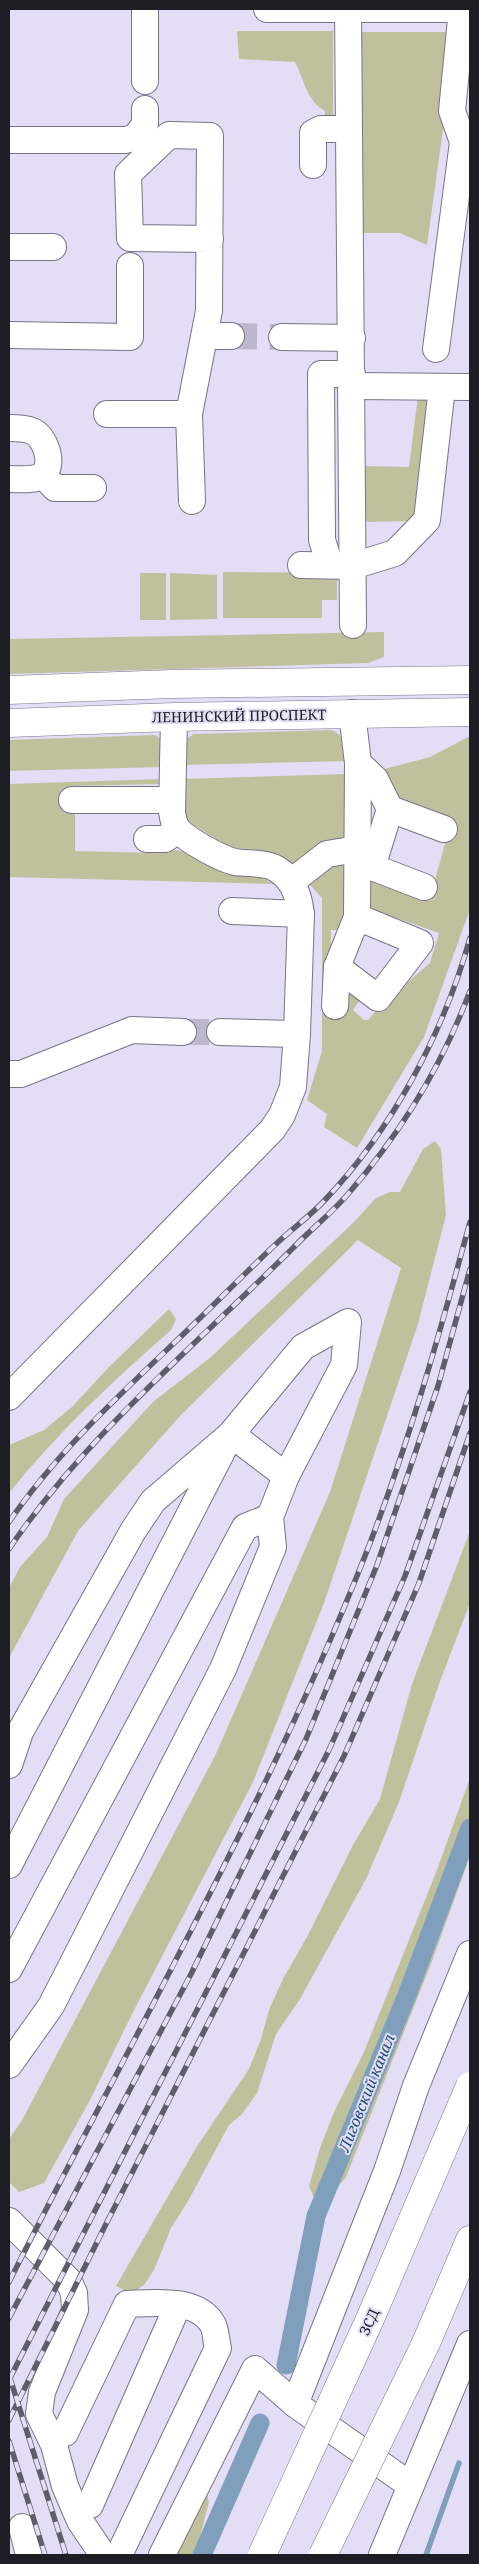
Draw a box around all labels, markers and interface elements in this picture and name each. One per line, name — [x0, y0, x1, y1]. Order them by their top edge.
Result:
street label: ЛЕНИНСКИЙ ПРОСПЕКТ — [152, 704, 327, 727]
water label: Лиговский канал — [333, 2031, 399, 2155]
street label: ЗСД — [354, 2305, 383, 2338]

